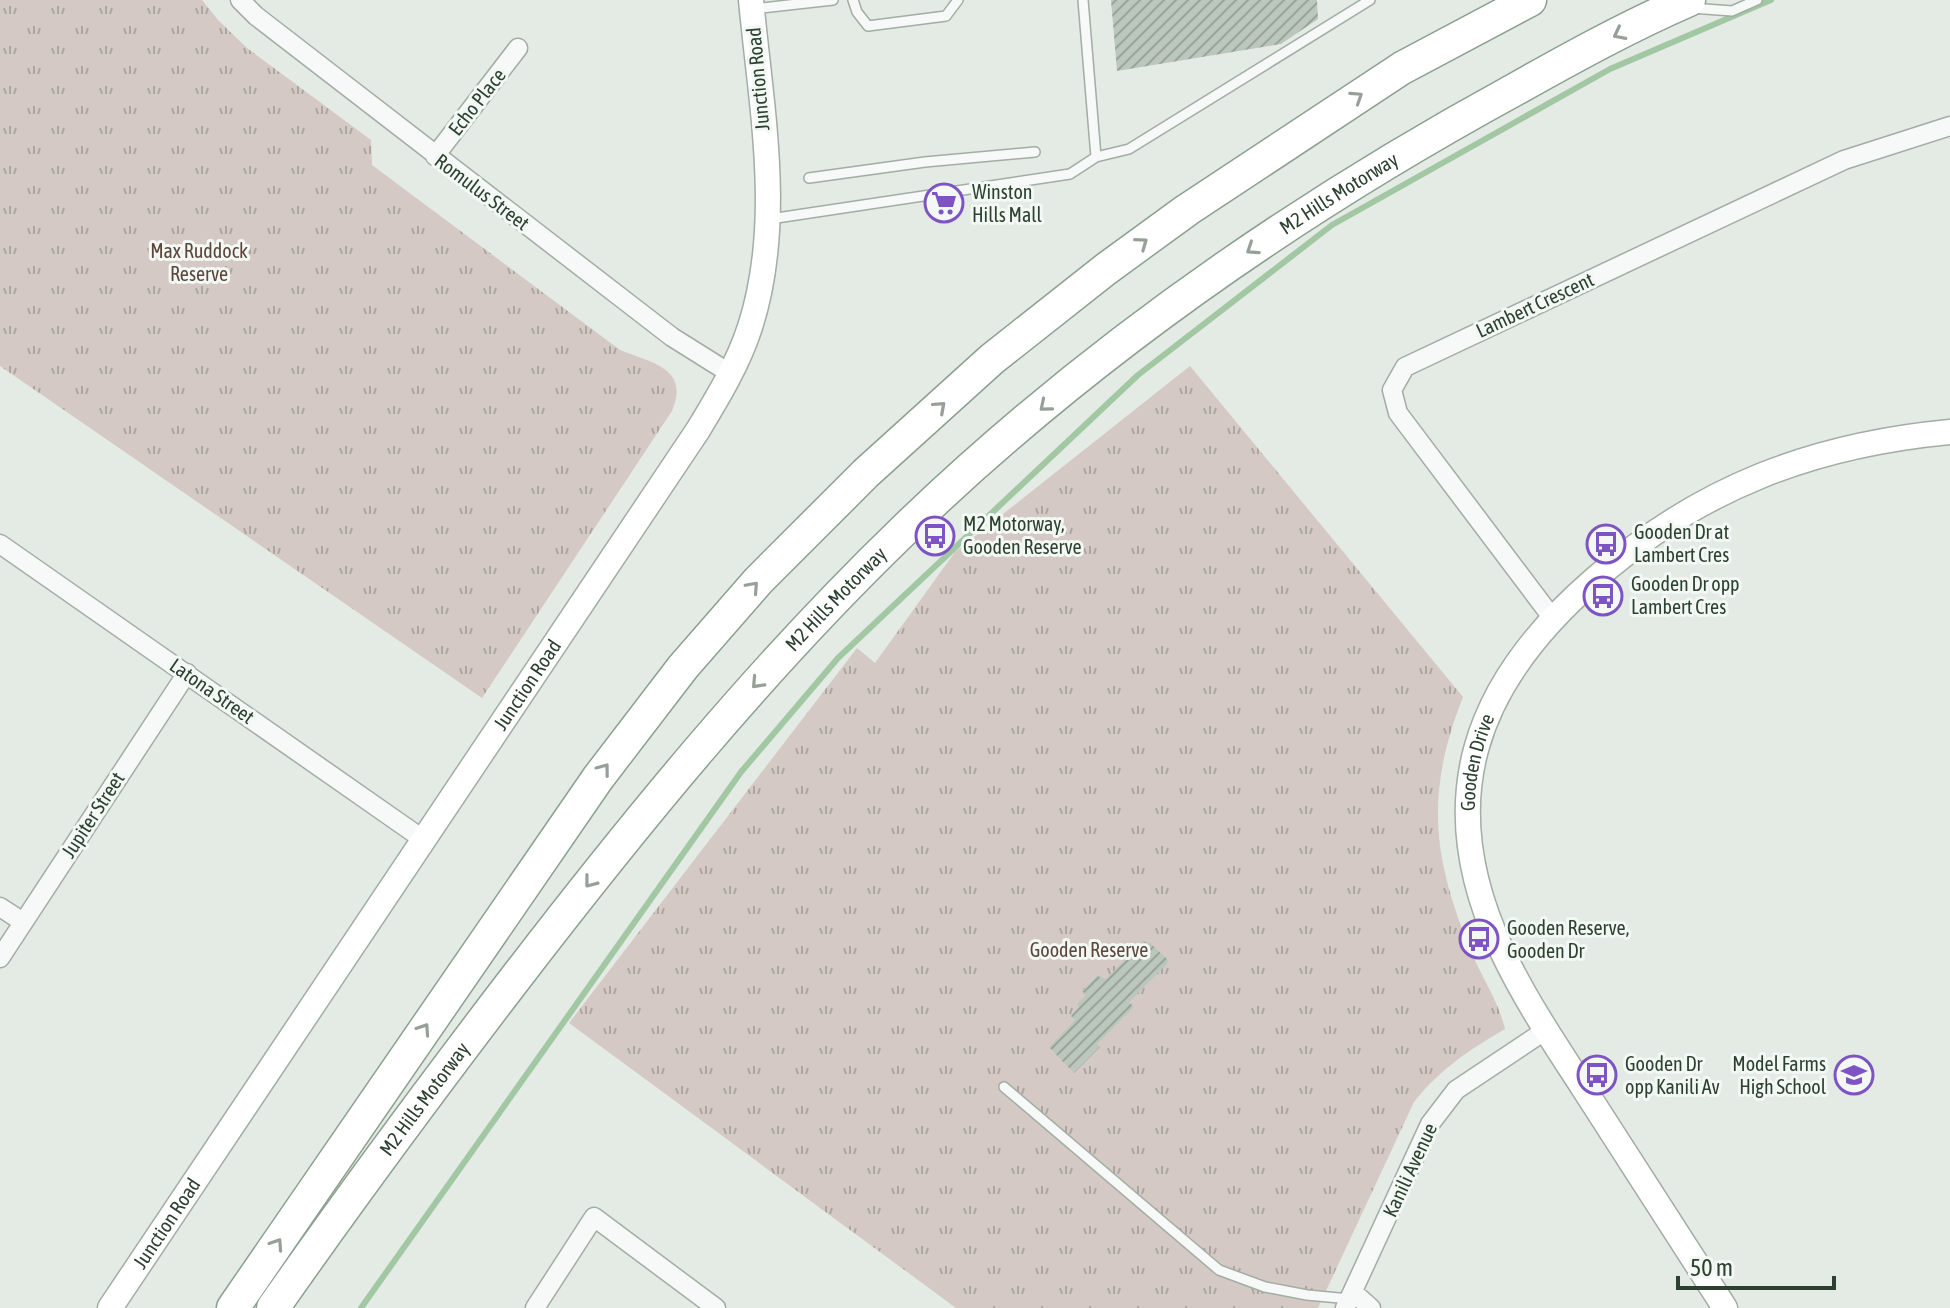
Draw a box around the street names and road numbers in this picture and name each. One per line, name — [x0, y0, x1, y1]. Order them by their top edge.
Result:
street label: Junction Road — [742, 26, 773, 132]
street label: Echo Place — [443, 64, 510, 140]
street label: M2 Hills Motorway — [1275, 147, 1402, 239]
street label: Romulus Street — [431, 149, 534, 235]
street label: Lambert Crescent — [1472, 267, 1597, 342]
street label: M2 Hills Motorway — [780, 542, 891, 655]
street label: Junction Road — [489, 635, 565, 734]
street label: Latona Street — [166, 653, 259, 728]
street label: Gooden Drive — [1456, 710, 1498, 811]
street label: Jupiter Street — [56, 767, 129, 862]
street label: M2 Hills Motorway — [374, 1038, 474, 1160]
street label: Kanili Avenue — [1378, 1119, 1441, 1220]
street label: Junction Road — [128, 1174, 205, 1272]

